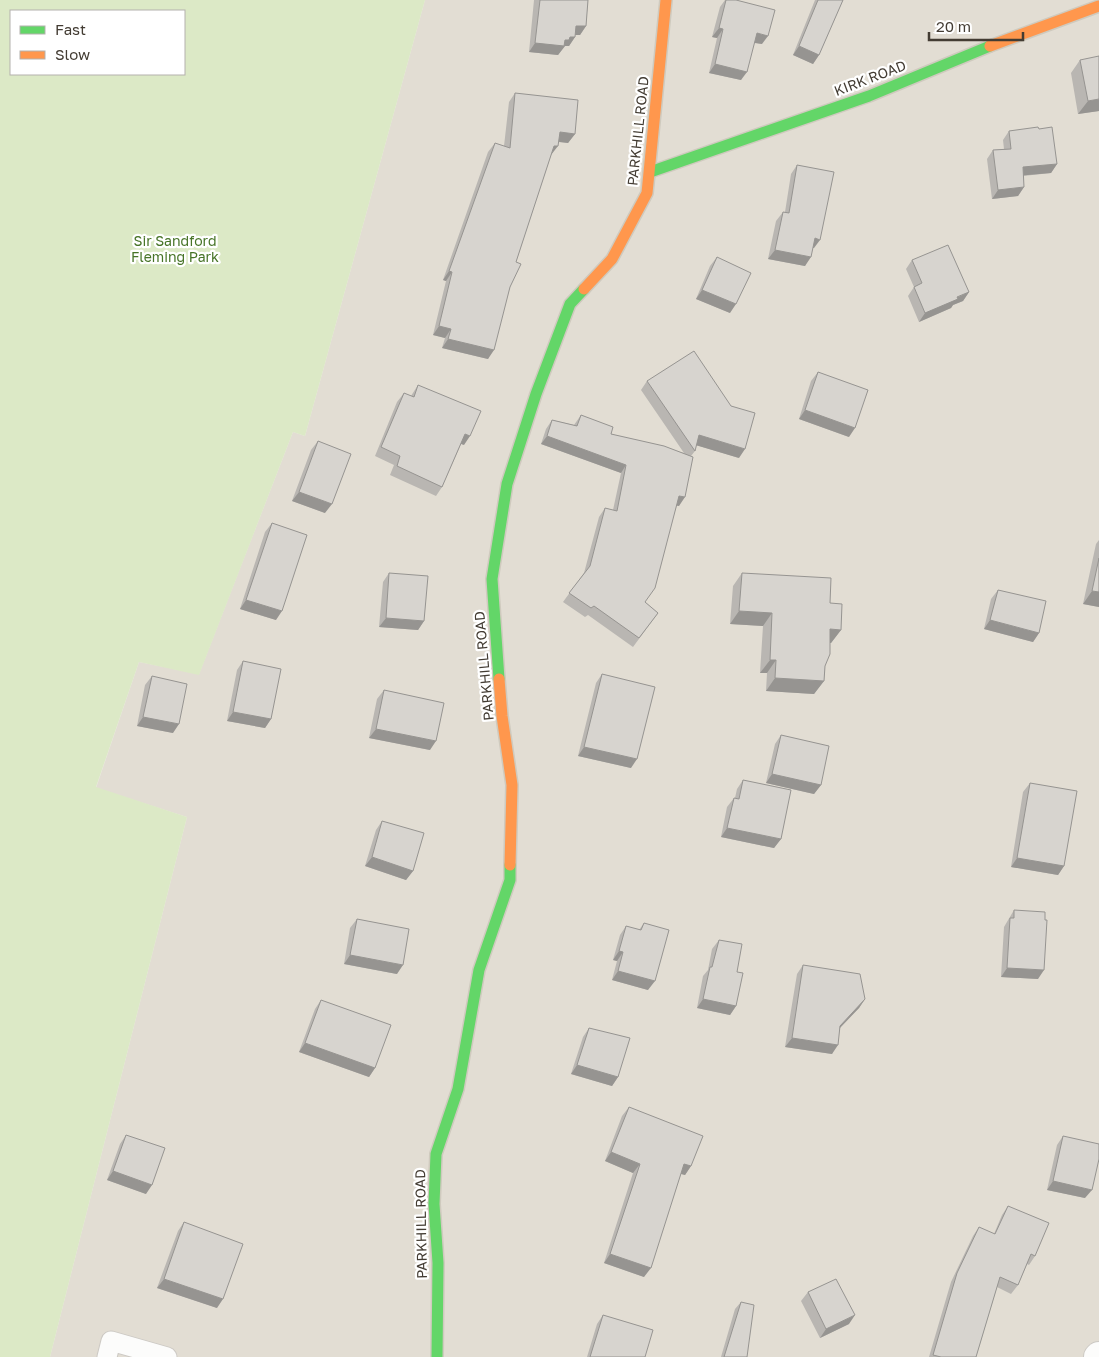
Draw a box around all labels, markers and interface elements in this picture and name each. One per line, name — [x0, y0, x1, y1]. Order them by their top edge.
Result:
legend — [10, 10, 185, 75]
scale bar — [929, 10, 1023, 42]
text: 20 m — [936, 17, 971, 35]
text: Fast — [55, 20, 86, 38]
text: Slow — [55, 45, 90, 63]
street label: KIRK ROAD — [832, 56, 908, 99]
street label: PARKHILL ROAD — [623, 75, 652, 186]
park label: Sir Sandford Fleming Park — [131, 232, 219, 265]
street label: PARKHILL ROAD — [470, 611, 497, 722]
street label: PARKHILL ROAD — [411, 1169, 430, 1279]

